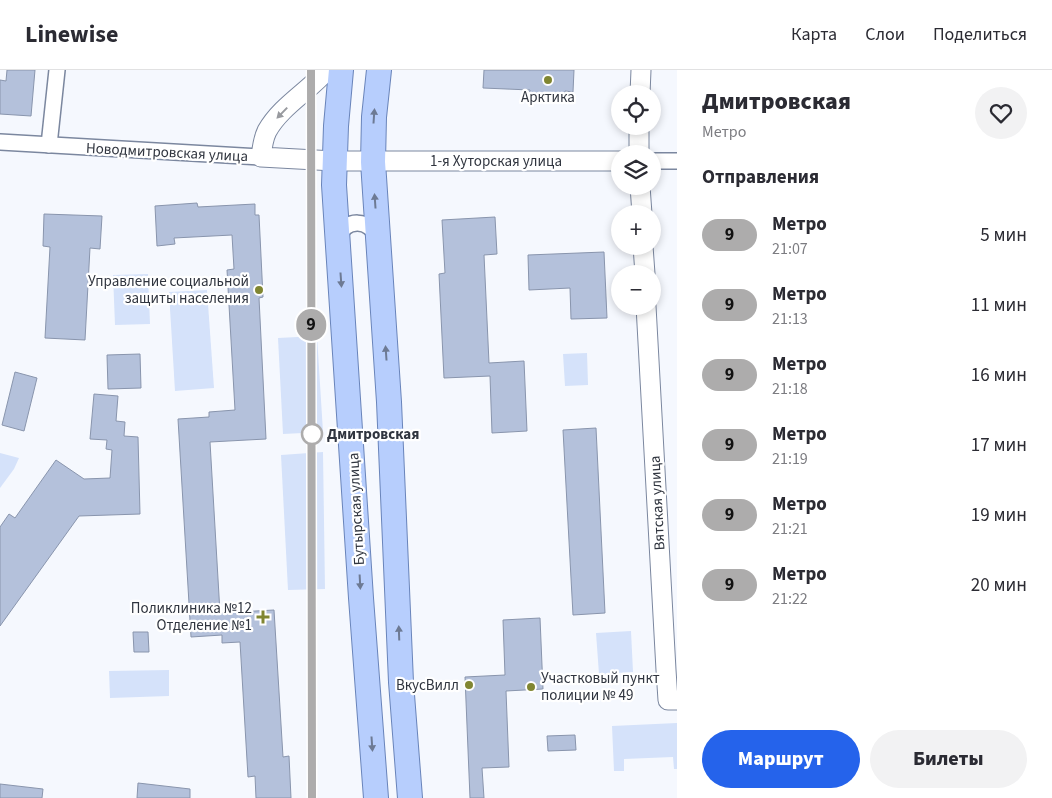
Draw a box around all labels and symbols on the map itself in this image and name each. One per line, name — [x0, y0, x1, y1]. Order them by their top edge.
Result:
marker: Арктика — [542, 74, 554, 86]
place label: Арктика — [521, 87, 575, 108]
one-way arrow — [277, 106, 289, 118]
one-way arrow — [371, 107, 379, 123]
street label: Новодмитровская улица — [85, 138, 249, 167]
street label: 1-я Хуторская улица — [430, 151, 562, 172]
one-way arrow — [371, 193, 379, 209]
place label: Управление социальной защиты населения — [88, 271, 249, 309]
one-way arrow — [337, 272, 345, 288]
marker: Управление социальной защиты населения — [253, 284, 265, 296]
line badge: 9 — [295, 309, 327, 341]
one-way arrow — [381, 345, 389, 361]
marker: Дмитровская — [301, 423, 323, 445]
place label: Дмитровская — [327, 424, 419, 445]
street label: Бутырская улица — [343, 452, 370, 566]
street label: Вятская улица — [645, 455, 670, 551]
one-way arrow — [356, 574, 364, 590]
place label: Поликлиника №12 Отделение №1 — [131, 598, 252, 636]
marker: Поликлиника №12 Отделение №1 — [256, 610, 270, 624]
one-way arrow — [395, 625, 403, 641]
place label: Участковый пункт полиции № 49 — [541, 668, 660, 706]
place label: ВкусВилл — [396, 675, 459, 696]
marker: ВкусВилл — [463, 679, 475, 691]
marker: Участковый пункт полиции № 49 — [525, 681, 537, 693]
one-way arrow — [369, 736, 377, 752]

